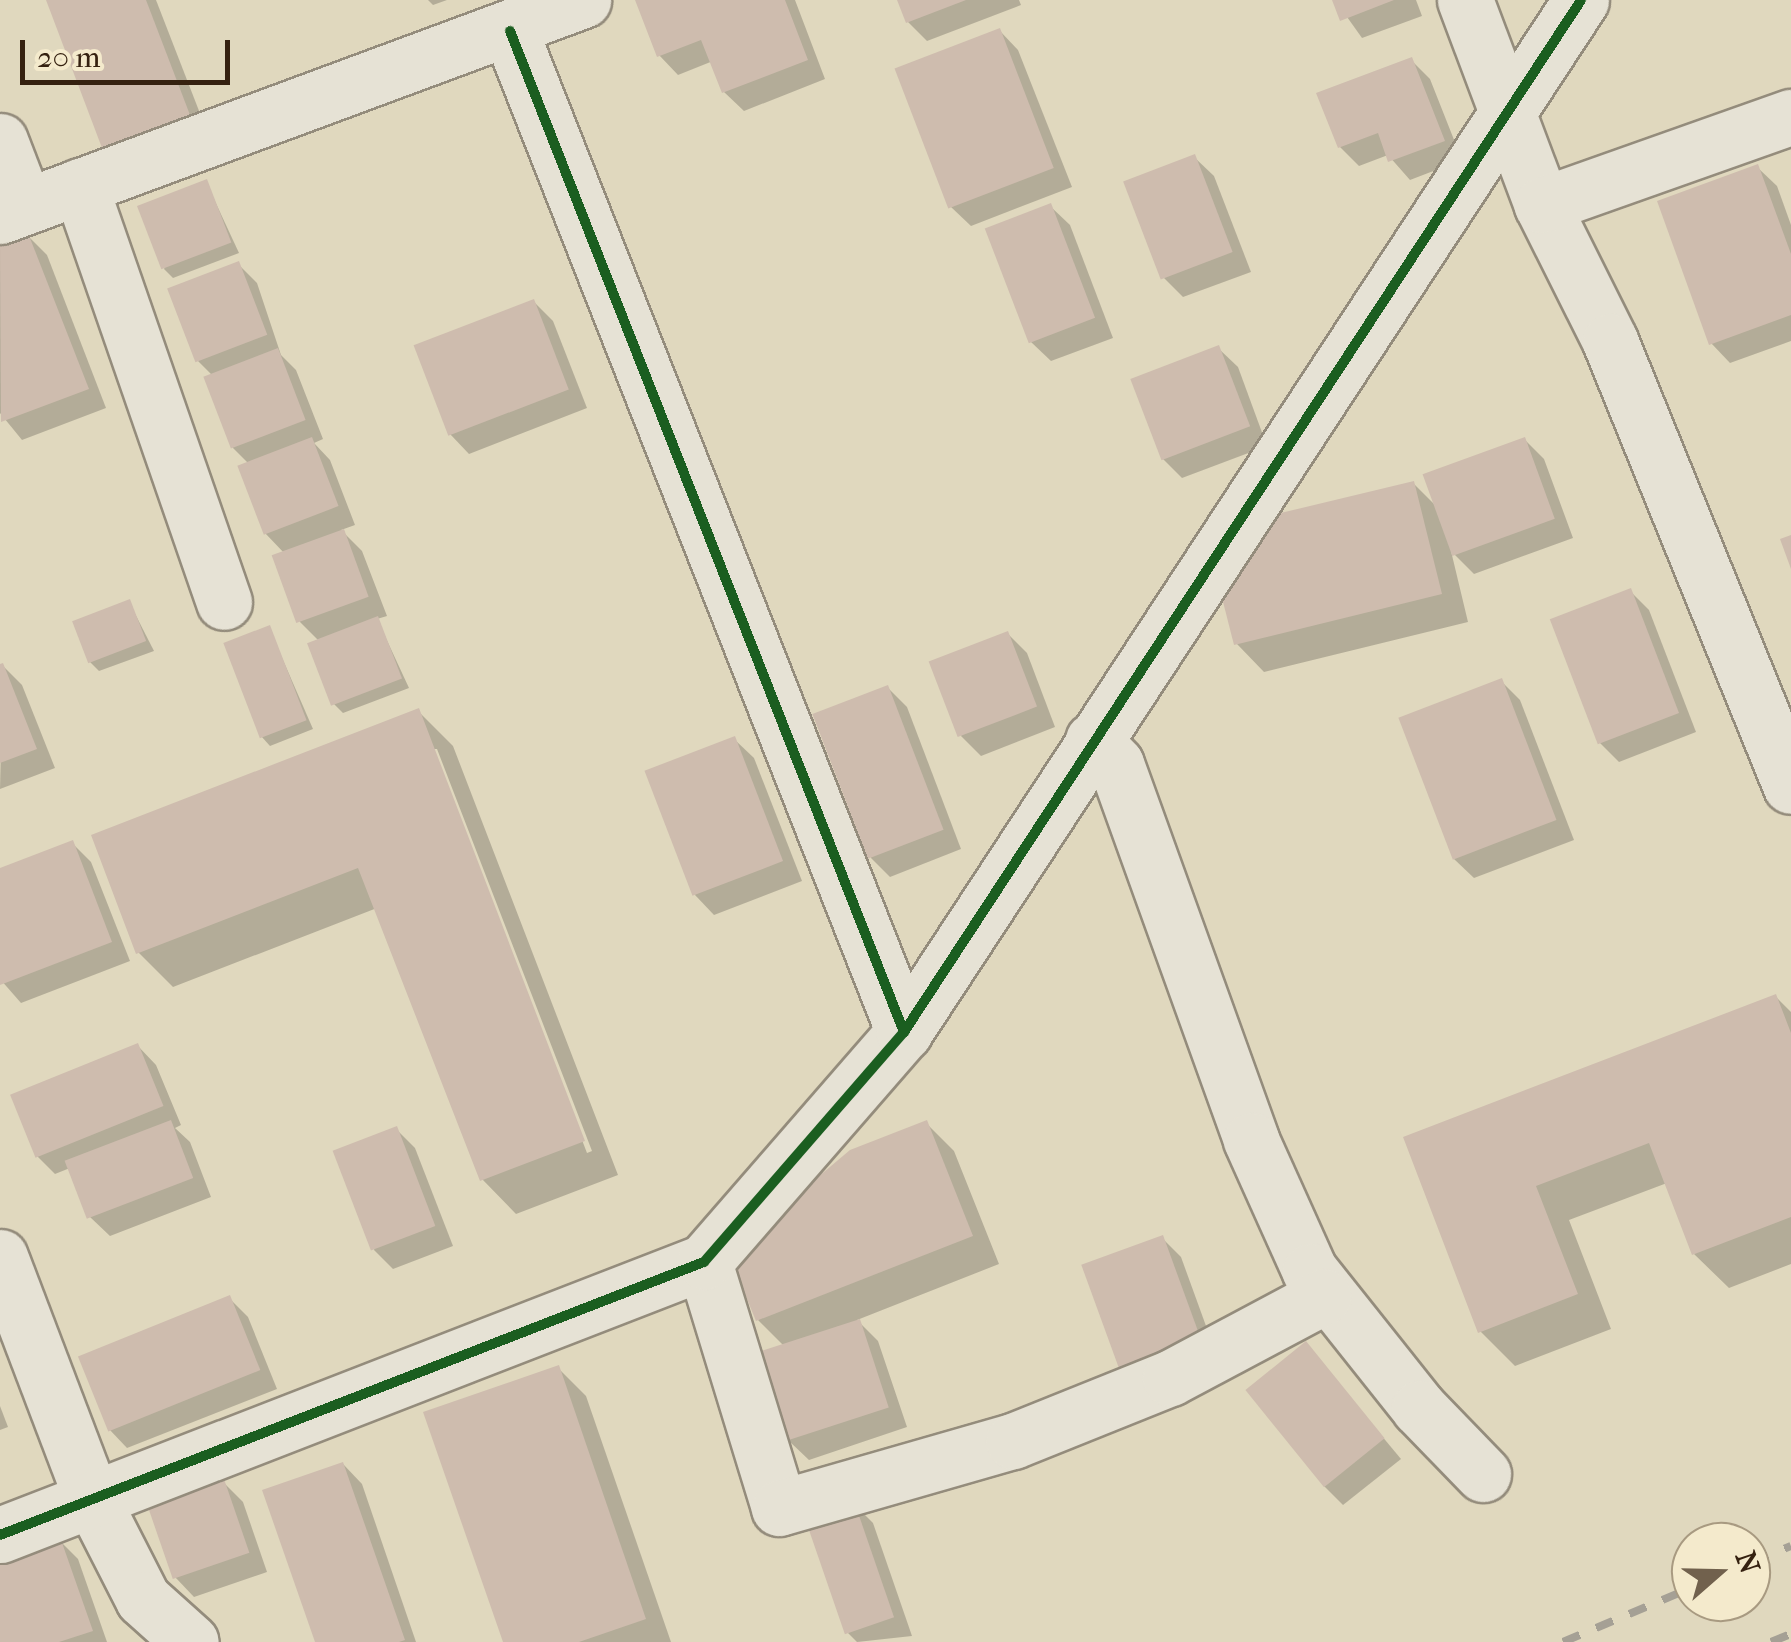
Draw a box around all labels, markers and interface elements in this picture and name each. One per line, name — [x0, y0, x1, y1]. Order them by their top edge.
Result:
scale bar — [25, 20, 235, 82]
text: 20 m — [37, 40, 100, 75]
north arrow — [1671, 1522, 1771, 1622]
text: N — [1729, 1547, 1767, 1578]

